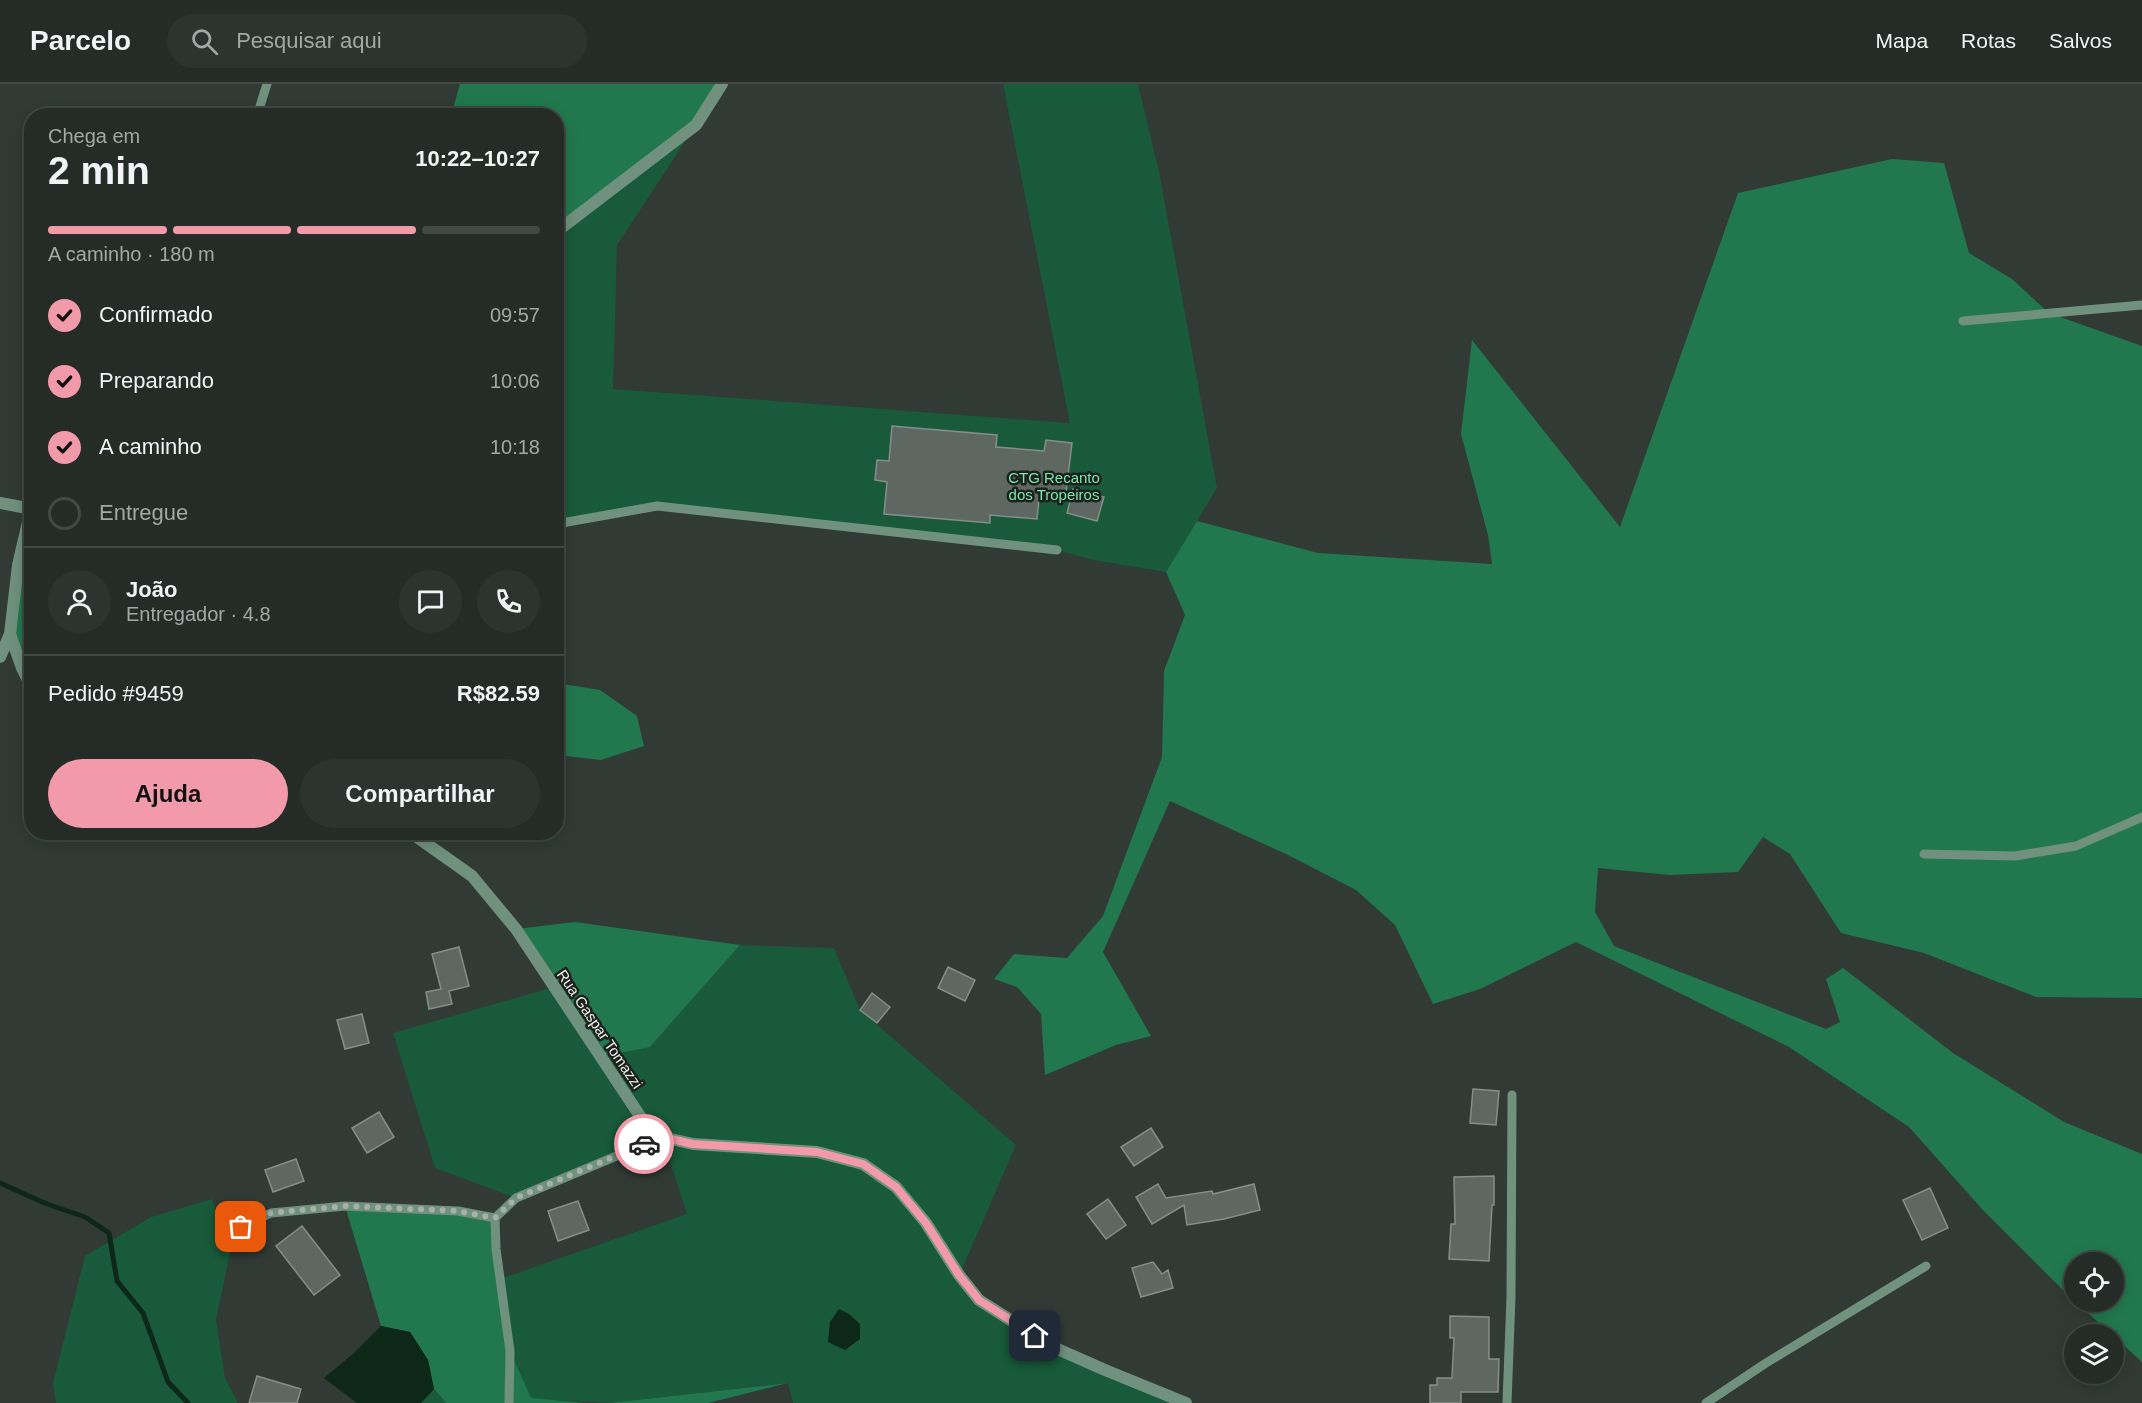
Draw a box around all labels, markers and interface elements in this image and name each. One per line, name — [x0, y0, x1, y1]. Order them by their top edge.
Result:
search box — [167, 14, 587, 68]
text: Parcelo — [30, 25, 131, 56]
icon: search — [188, 25, 221, 58]
text: Pesquisar aqui — [236, 28, 382, 53]
text: Mapa — [1876, 29, 1928, 52]
text: Rotas — [1961, 29, 2016, 52]
text: Salvos — [2049, 29, 2112, 52]
text: Chega em — [48, 125, 140, 147]
text: 10:22–10:27 — [415, 146, 540, 171]
text: 2 min — [48, 149, 150, 192]
text: A caminho · 180 m — [48, 243, 215, 265]
icon: check — [48, 299, 81, 332]
text: Confirmado — [99, 302, 213, 327]
text: 09:57 — [490, 304, 540, 326]
icon: check — [48, 365, 81, 398]
text: Preparando — [99, 368, 214, 393]
text: 10:06 — [490, 370, 540, 392]
icon: check — [48, 431, 81, 464]
text: A caminho — [99, 434, 202, 459]
text: 10:18 — [490, 436, 540, 458]
park label: CTG Recanto dos Tropeiros — [1008, 469, 1100, 503]
text: Entregue — [99, 500, 188, 525]
button: person — [48, 570, 111, 633]
button: chat — [399, 570, 462, 633]
button: phone — [477, 570, 540, 633]
text: João — [126, 577, 177, 602]
text: Entregador · 4.8 — [126, 603, 271, 625]
text: Pedido #9459 — [48, 681, 184, 706]
text: R$82.59 — [457, 681, 540, 706]
button: Ajuda — [48, 759, 288, 828]
button: Compartilhar — [300, 759, 540, 828]
street label: Rua Gaspar Tomazzi — [554, 966, 646, 1092]
courier — [614, 1114, 674, 1174]
icon: car — [628, 1128, 661, 1161]
pin — [215, 1201, 266, 1252]
icon: bag — [224, 1210, 257, 1243]
map controls — [2064, 1252, 2124, 1384]
button: locate — [2064, 1252, 2124, 1312]
pin — [1009, 1310, 1060, 1361]
icon: home — [1018, 1319, 1051, 1352]
button: layers — [2064, 1324, 2124, 1384]

